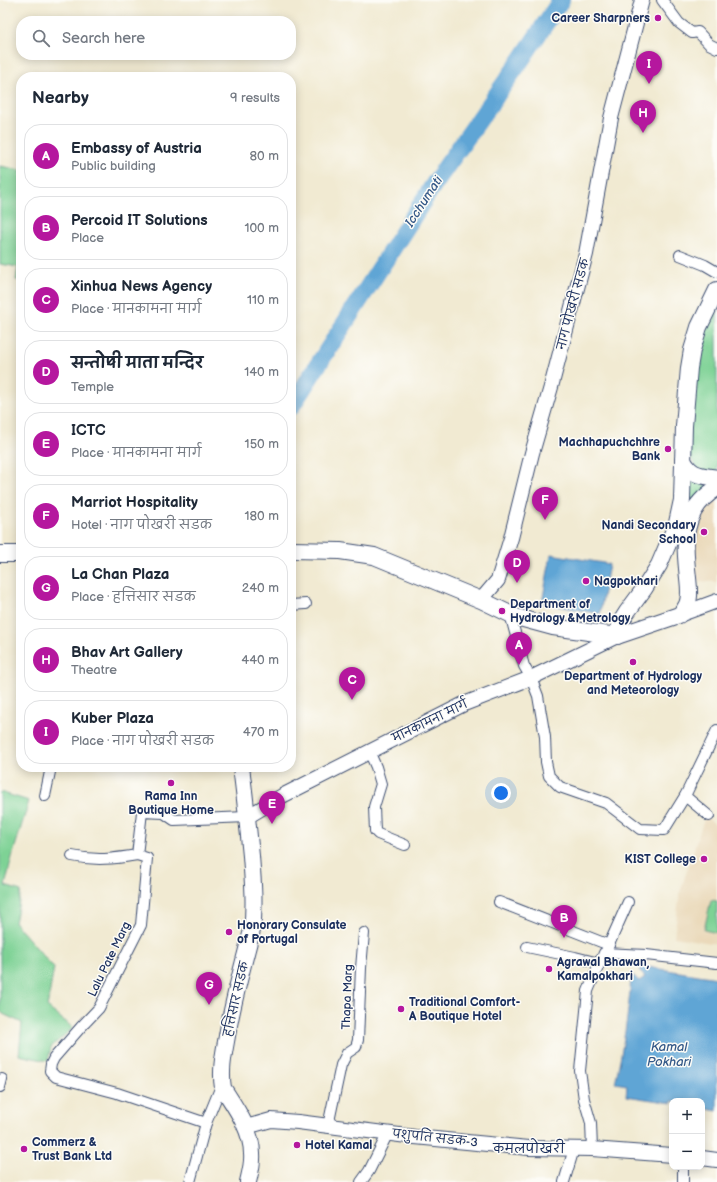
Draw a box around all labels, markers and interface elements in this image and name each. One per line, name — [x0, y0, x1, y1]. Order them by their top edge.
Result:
place label: Career Sharpners — [552, 11, 650, 26]
marker: Career Sharpners — [653, 13, 663, 23]
search box — [16, 16, 296, 60]
icon: search — [30, 27, 52, 49]
text: Search here — [62, 29, 145, 48]
pin: I — [636, 51, 662, 84]
text: Nearby — [32, 88, 89, 108]
text: 9 results — [230, 90, 280, 106]
pin: H — [630, 100, 656, 133]
text: Embassy of Austria — [71, 139, 202, 158]
text: A — [42, 148, 50, 164]
text: 80 m — [250, 148, 279, 164]
text: Public building — [71, 158, 156, 174]
water label: Icchumati — [401, 172, 447, 231]
text: Percoid IT Solutions — [71, 211, 208, 230]
text: B — [41, 220, 51, 236]
text: 100 m — [244, 220, 279, 236]
text: Place — [71, 230, 104, 246]
street label: नाग पोखरी सडक — [551, 255, 593, 352]
text: Xinhua News Agency — [71, 277, 212, 296]
text: C — [41, 292, 51, 308]
text: 110 m — [247, 292, 279, 308]
text: Place · मानकामना मार्ग — [71, 301, 202, 317]
text: सन्तोषी माता मन्दिर — [71, 354, 203, 373]
text: D — [41, 364, 51, 380]
text: 140 m — [244, 364, 279, 380]
text: Temple — [71, 379, 114, 395]
text: ICTC — [71, 421, 106, 440]
place label: Machhapuchchhre Bank — [558, 435, 661, 464]
text: E — [42, 436, 50, 452]
text: 150 m — [245, 436, 279, 452]
marker: Machhapuchchhre Bank — [663, 444, 673, 454]
text: Place · मानकामना मार्ग — [71, 445, 202, 461]
pin: F — [532, 487, 558, 520]
text: Marriot Hospitality — [71, 493, 198, 512]
text: F — [42, 508, 50, 524]
text: 180 m — [244, 508, 279, 524]
text: Hotel · नाग पोखरी सडक — [71, 517, 212, 533]
place label: Nandi Secondary School — [602, 518, 696, 547]
marker: Nandi Secondary School — [699, 527, 709, 537]
pin: D — [504, 550, 530, 583]
text: La Chan Plaza — [71, 565, 169, 584]
place label: Nagpokhari — [594, 574, 658, 589]
marker: Nagpokhari — [581, 576, 591, 586]
text: G — [41, 580, 51, 596]
text: 240 m — [242, 580, 279, 596]
text: Place · हत्तिसार सडक — [71, 589, 196, 605]
place label: Department of Hydrology &Metrology — [510, 597, 631, 626]
marker: Department of Hydrology &Metrology — [497, 606, 507, 616]
pin: A — [506, 632, 532, 665]
text: Bhav Art Gallery — [71, 643, 183, 662]
text: H — [41, 652, 51, 668]
text: 440 m — [241, 652, 279, 668]
marker: Department of Hydrology and Meteorology — [628, 657, 638, 667]
text: Theatre — [71, 662, 117, 678]
pin: C — [339, 667, 365, 700]
place label: Department of Hydrology and Meteorology — [564, 669, 703, 698]
street label: मानकामना मार्ग — [388, 694, 471, 747]
text: Kuber Plaza — [71, 709, 154, 728]
text: I — [44, 724, 48, 740]
text: 470 m — [243, 724, 279, 740]
text: Place · नाग पोखरी सडक — [71, 733, 214, 749]
marker: Rama Inn Boutique Home — [166, 778, 176, 788]
your location — [491, 783, 511, 803]
place label: Rama Inn Boutique Home — [128, 789, 214, 818]
pin: E — [259, 791, 285, 824]
place label: KIST College — [625, 852, 696, 867]
marker: KIST College — [699, 854, 709, 864]
pin: B — [551, 905, 577, 938]
place label: Honorary Consulate of Portugal — [237, 918, 346, 947]
street label: Lalu Pate Marg — [85, 919, 134, 999]
marker: Honorary Consulate of Portugal — [224, 927, 234, 937]
place label: Agrawal Bhawan, Kamalpokhari — [556, 955, 650, 984]
street label: हत्तिसार सडक — [218, 959, 253, 1039]
street label: Thapa Marg — [339, 964, 356, 1030]
marker: Agrawal Bhawan, Kamalpokhari — [544, 964, 554, 974]
pin: G — [196, 972, 222, 1005]
place label: Traditional Comfort- A Boutique Hotel — [408, 995, 520, 1024]
marker: Traditional Comfort- A Boutique Hotel — [396, 1004, 406, 1014]
water label: Kamal Pokhari — [647, 1039, 692, 1070]
map controls — [669, 1098, 705, 1170]
button: + — [669, 1098, 705, 1134]
street label: पशुपति सडक-3 — [391, 1124, 479, 1150]
button: − — [669, 1134, 705, 1170]
place label: Commerz & Trust Bank Ltd — [32, 1135, 112, 1164]
place label: Hotel Kamal — [305, 1138, 372, 1153]
district label: कमलपोखरी — [492, 1138, 566, 1157]
marker: Hotel Kamal — [292, 1140, 302, 1150]
marker: Commerz & Trust Bank Ltd — [19, 1144, 29, 1154]

